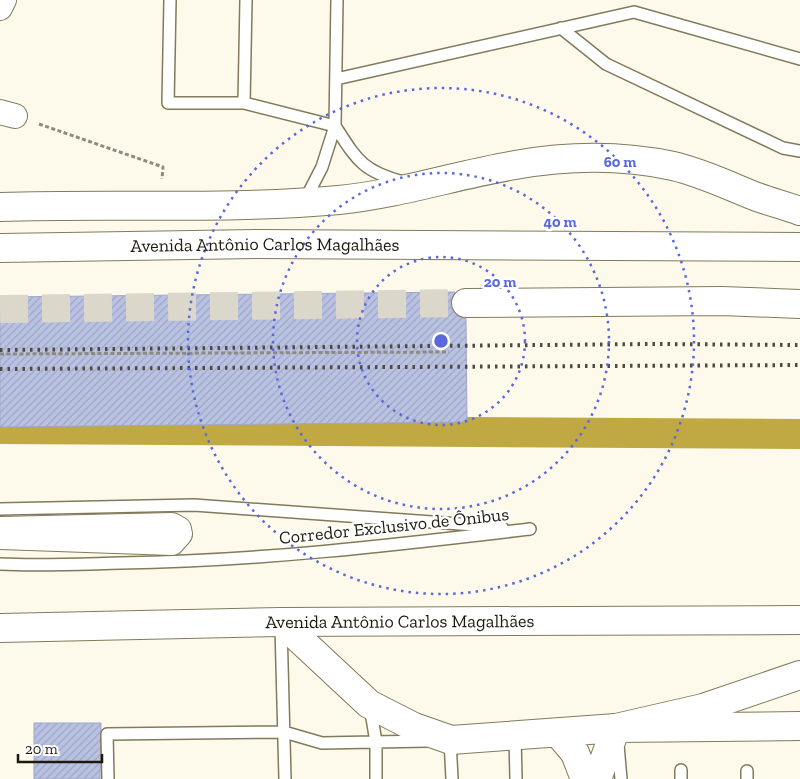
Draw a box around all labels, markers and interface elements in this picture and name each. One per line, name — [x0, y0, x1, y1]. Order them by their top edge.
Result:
text: 60 m — [604, 153, 636, 171]
text: 40 m — [543, 213, 577, 231]
street label: Avenida Antônio Carlos Magalhães — [130, 233, 400, 257]
text: 20 m — [484, 273, 516, 291]
centre of rings — [432, 332, 450, 350]
street label: Corredor Exclusivo de Ônibus — [278, 503, 510, 549]
street label: Avenida Antônio Carlos Magalhães — [265, 610, 535, 633]
scale bar — [18, 732, 101, 764]
text: 20 m — [25, 740, 58, 758]

